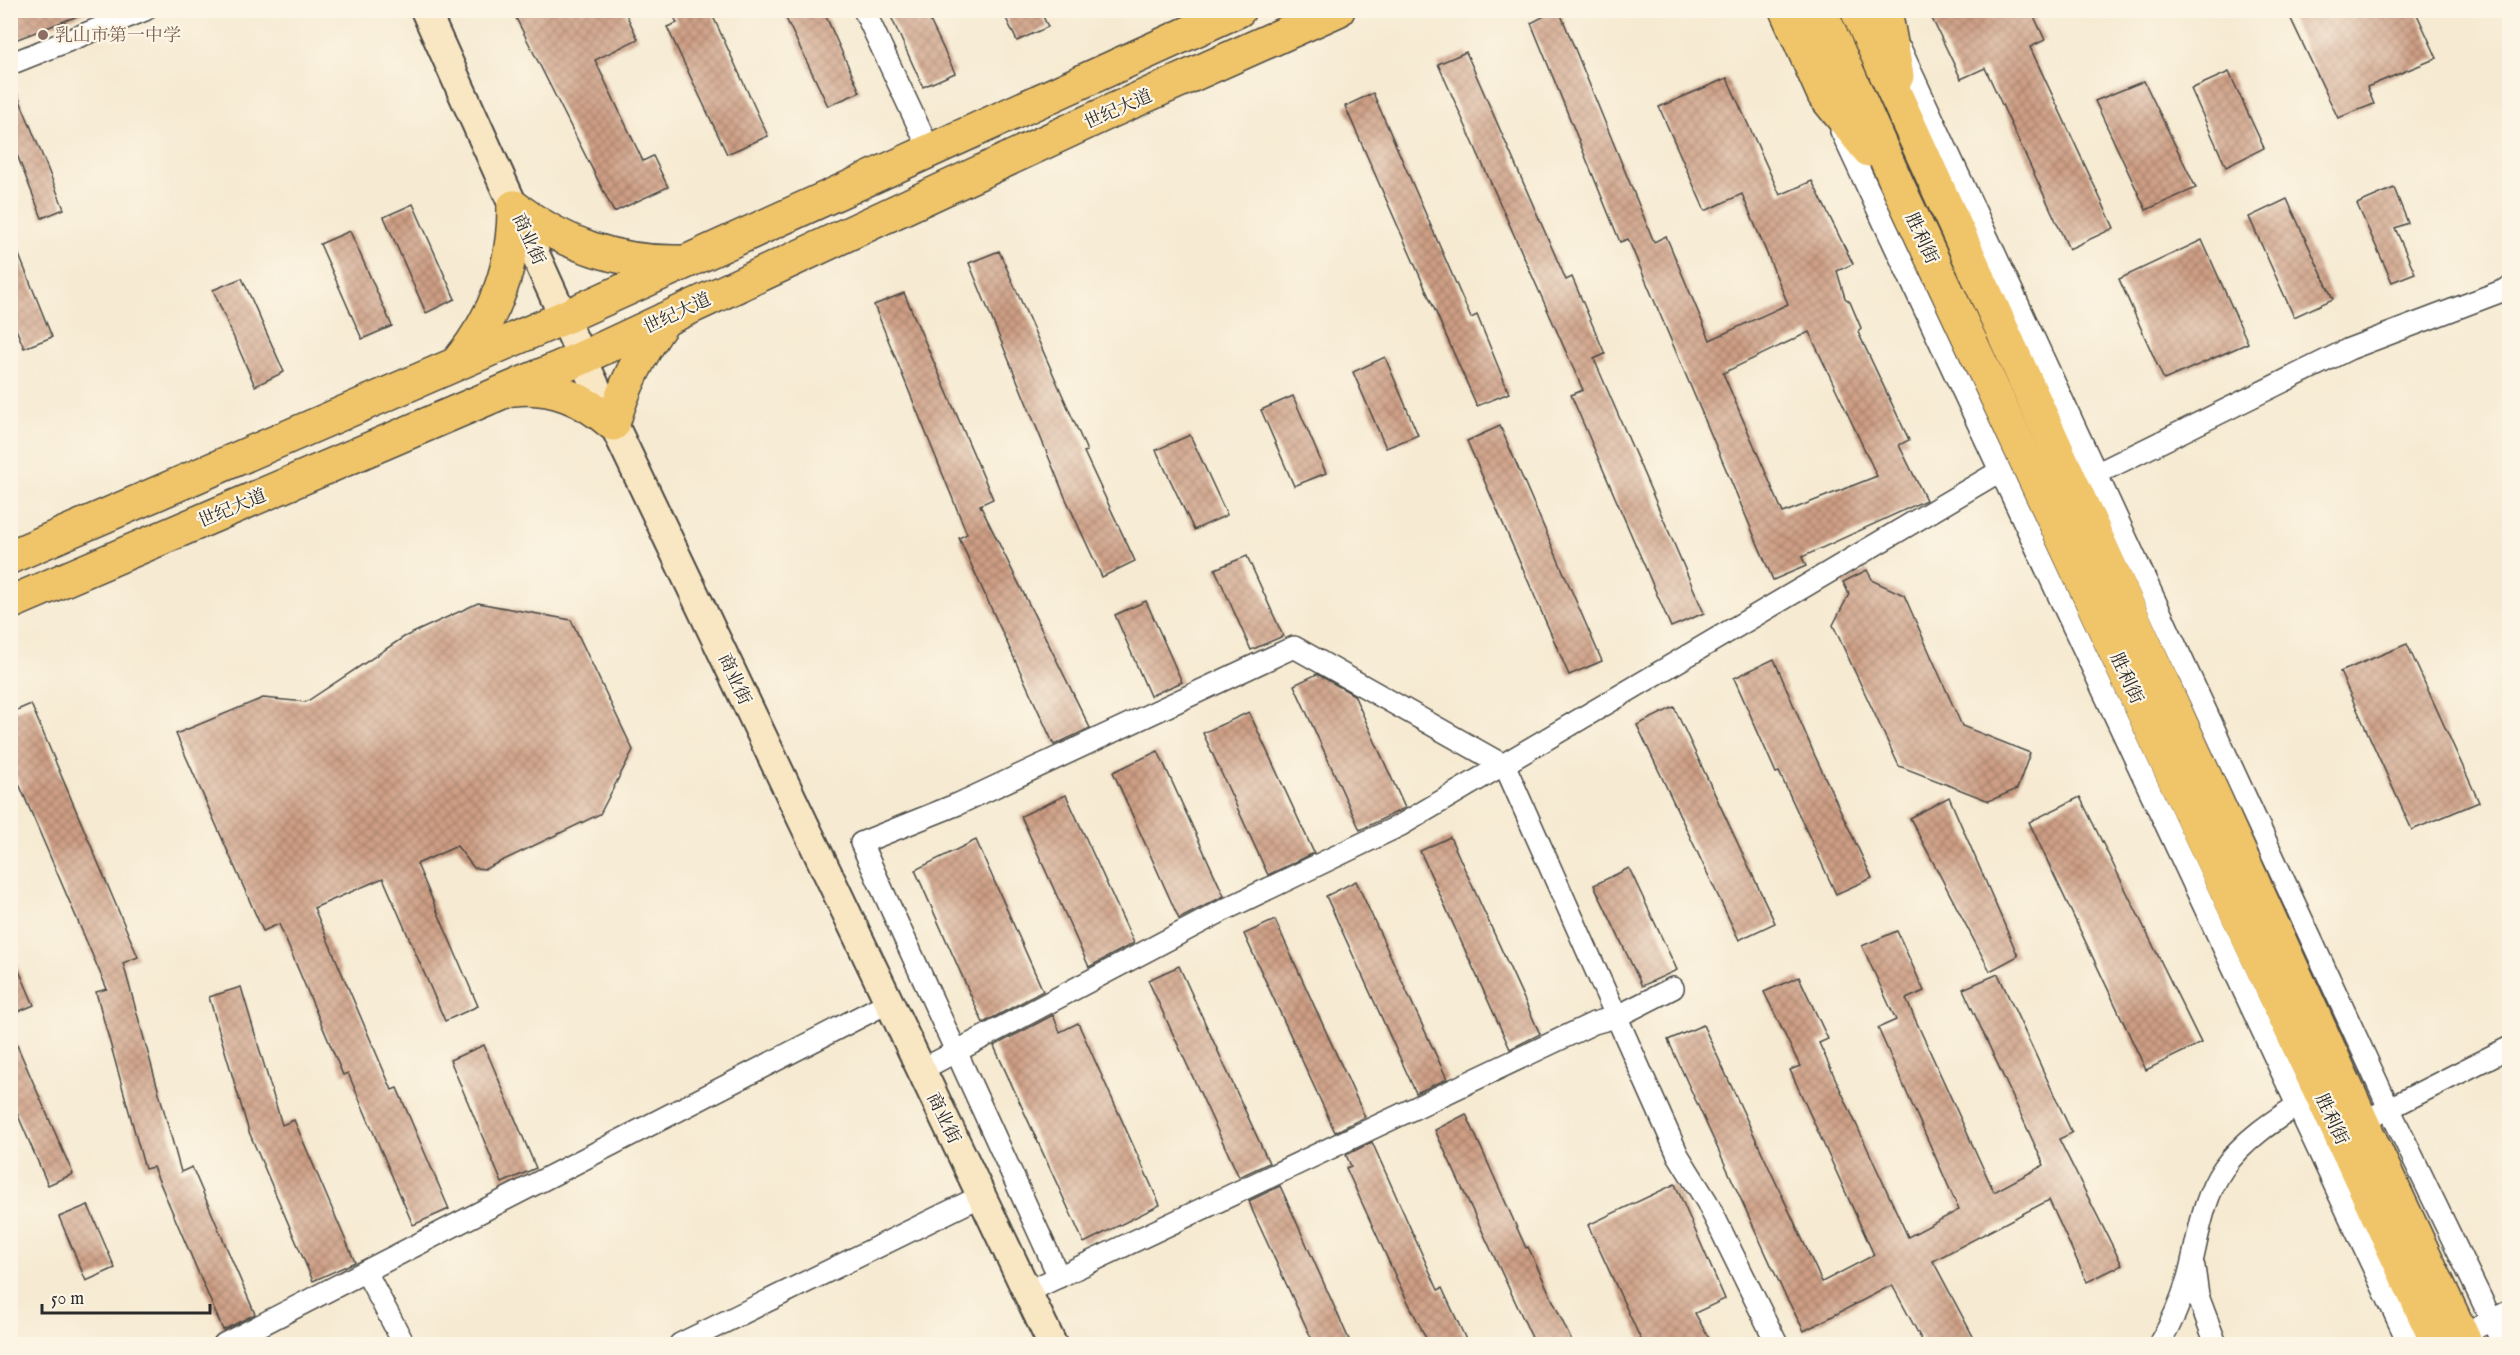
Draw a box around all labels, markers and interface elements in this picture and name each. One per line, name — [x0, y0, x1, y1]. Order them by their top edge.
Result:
place label: 乳山市第一中学 — [55, 25, 181, 48]
marker: 乳山市第一中学 — [36, 28, 50, 42]
street label: 世纪大道 — [1081, 85, 1156, 136]
street label: 胜利街 — [1899, 209, 1942, 268]
street label: 商业街 — [506, 210, 549, 269]
street label: 世纪大道 — [640, 289, 715, 340]
street label: 世纪大道 — [195, 485, 270, 534]
street label: 胜利街 — [2104, 649, 2147, 708]
street label: 商业街 — [712, 650, 755, 709]
street label: 商业街 — [920, 1089, 965, 1148]
street label: 胜利街 — [2309, 1090, 2352, 1149]
scale bar — [42, 1277, 210, 1315]
text: 50 m — [51, 1288, 84, 1311]

